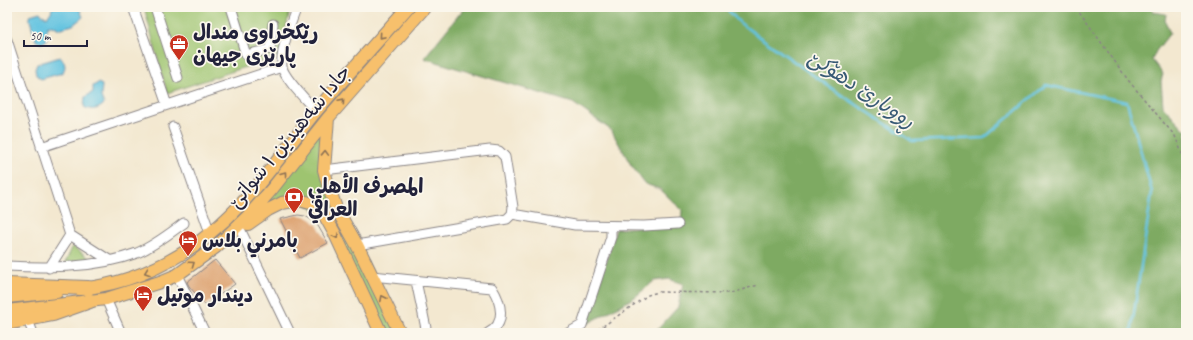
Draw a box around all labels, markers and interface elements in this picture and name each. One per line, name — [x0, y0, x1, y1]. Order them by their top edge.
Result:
place label: رێکخراوی مندال پارێزی جیهان — [193, 20, 318, 68]
scale bar — [24, 22, 87, 48]
text: 50 m — [30, 28, 52, 44]
one-way arrow — [380, 32, 387, 39]
office icon: رێکخراوی مندال پارێزی جیهان — [168, 33, 190, 61]
water label: ڕووبارێ دهۆكێ — [801, 44, 920, 138]
street label: جادا شەهیدێن ١ شواتێ — [222, 60, 356, 213]
one-way arrow — [338, 98, 345, 106]
one-way arrow — [321, 150, 329, 156]
one-way arrow — [279, 171, 286, 178]
place label: المصرف الأهلي العراقي — [308, 173, 423, 224]
bank icon: المصرف الأهلي العراقي — [283, 186, 305, 214]
place label: بامرني بلاس — [202, 228, 298, 258]
hotel icon: بامرني بلاس — [177, 229, 199, 257]
one-way arrow — [331, 232, 339, 239]
one-way arrow — [188, 261, 195, 269]
one-way arrow — [144, 267, 151, 276]
place label: ديندار موتيل — [157, 283, 253, 308]
hotel icon: ديندار موتيل — [132, 284, 154, 312]
one-way arrow — [380, 295, 388, 302]

